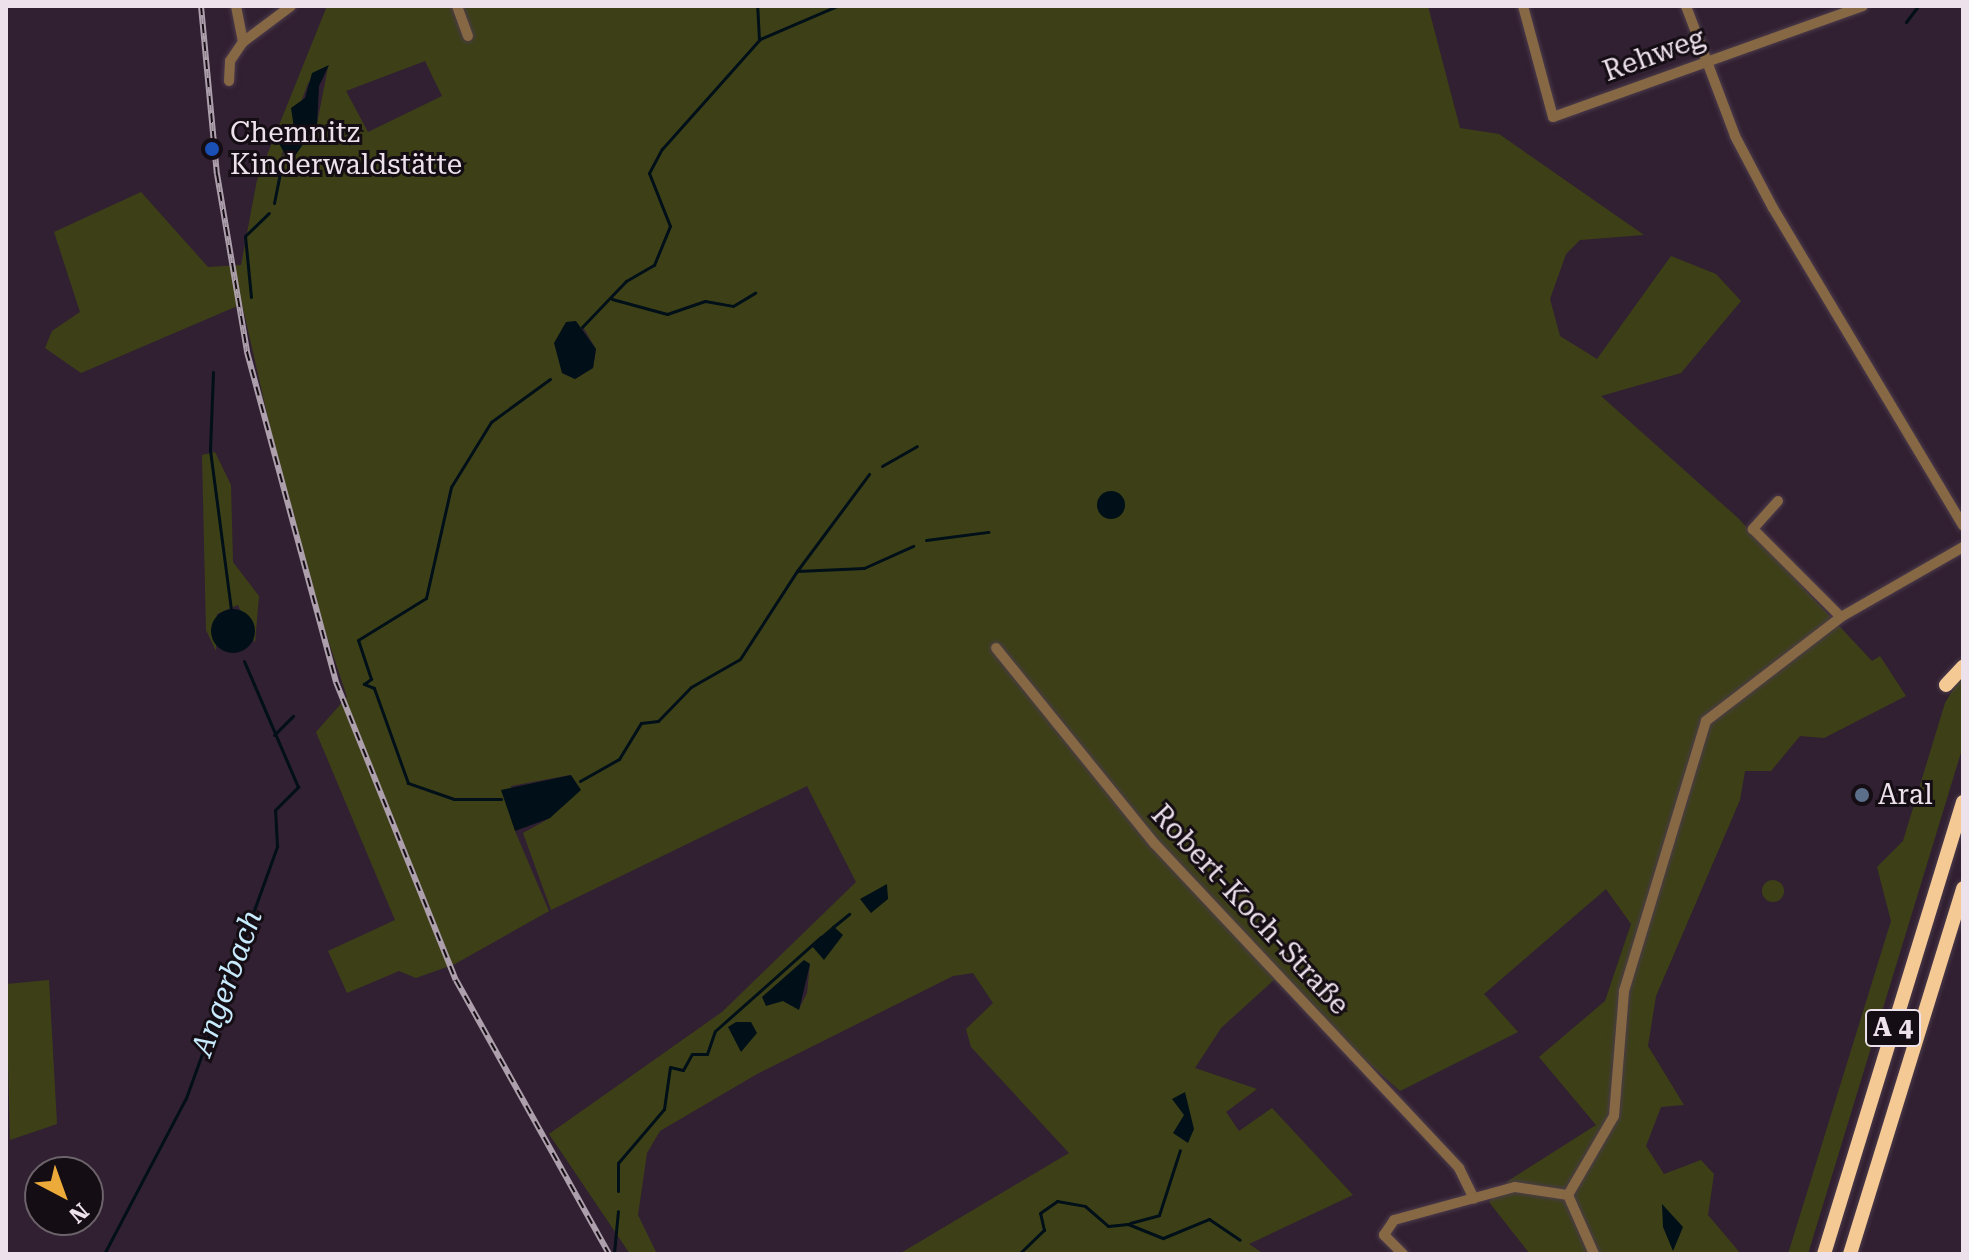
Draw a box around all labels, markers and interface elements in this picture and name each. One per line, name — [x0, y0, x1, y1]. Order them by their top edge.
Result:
street label: Rehweg — [1599, 21, 1709, 89]
place label: Chemnitz Kinderwaldstätte — [230, 116, 462, 182]
marker: Chemnitz Kinderwaldstätte — [201, 138, 223, 160]
place label: Aral — [1878, 778, 1933, 812]
marker: Aral — [1853, 786, 1871, 804]
street label: Robert-Koch-Straße — [1144, 798, 1356, 1022]
water label: Angerbach — [184, 905, 270, 1061]
road number: A 4 — [1865, 1006, 1921, 1050]
north arrow — [24, 1156, 104, 1236]
text: N — [64, 1198, 93, 1228]

